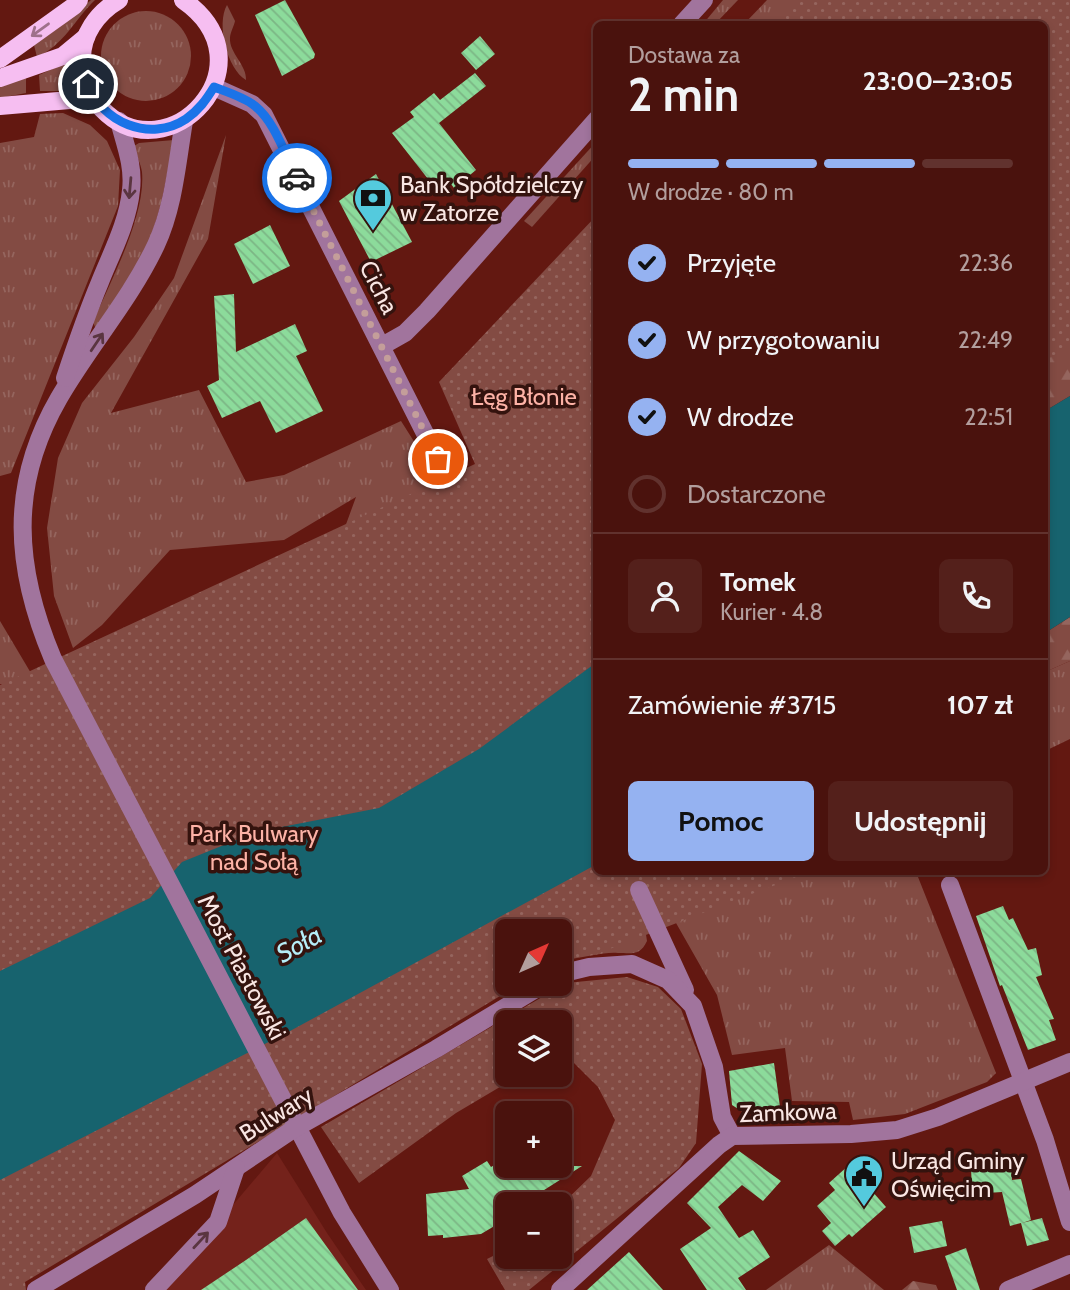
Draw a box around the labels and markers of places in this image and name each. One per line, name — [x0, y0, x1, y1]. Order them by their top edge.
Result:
pin — [58, 54, 118, 114]
place label: Bank Spółdzielczy w Zatorze — [400, 170, 583, 227]
bank icon: Bank Spółdzielczy w Zatorze — [352, 177, 394, 232]
pin — [408, 429, 468, 489]
place label: Urząd Gminy Oświęcim — [891, 1146, 1024, 1203]
public building icon: Urząd Gminy Oświęcim — [843, 1153, 885, 1208]

